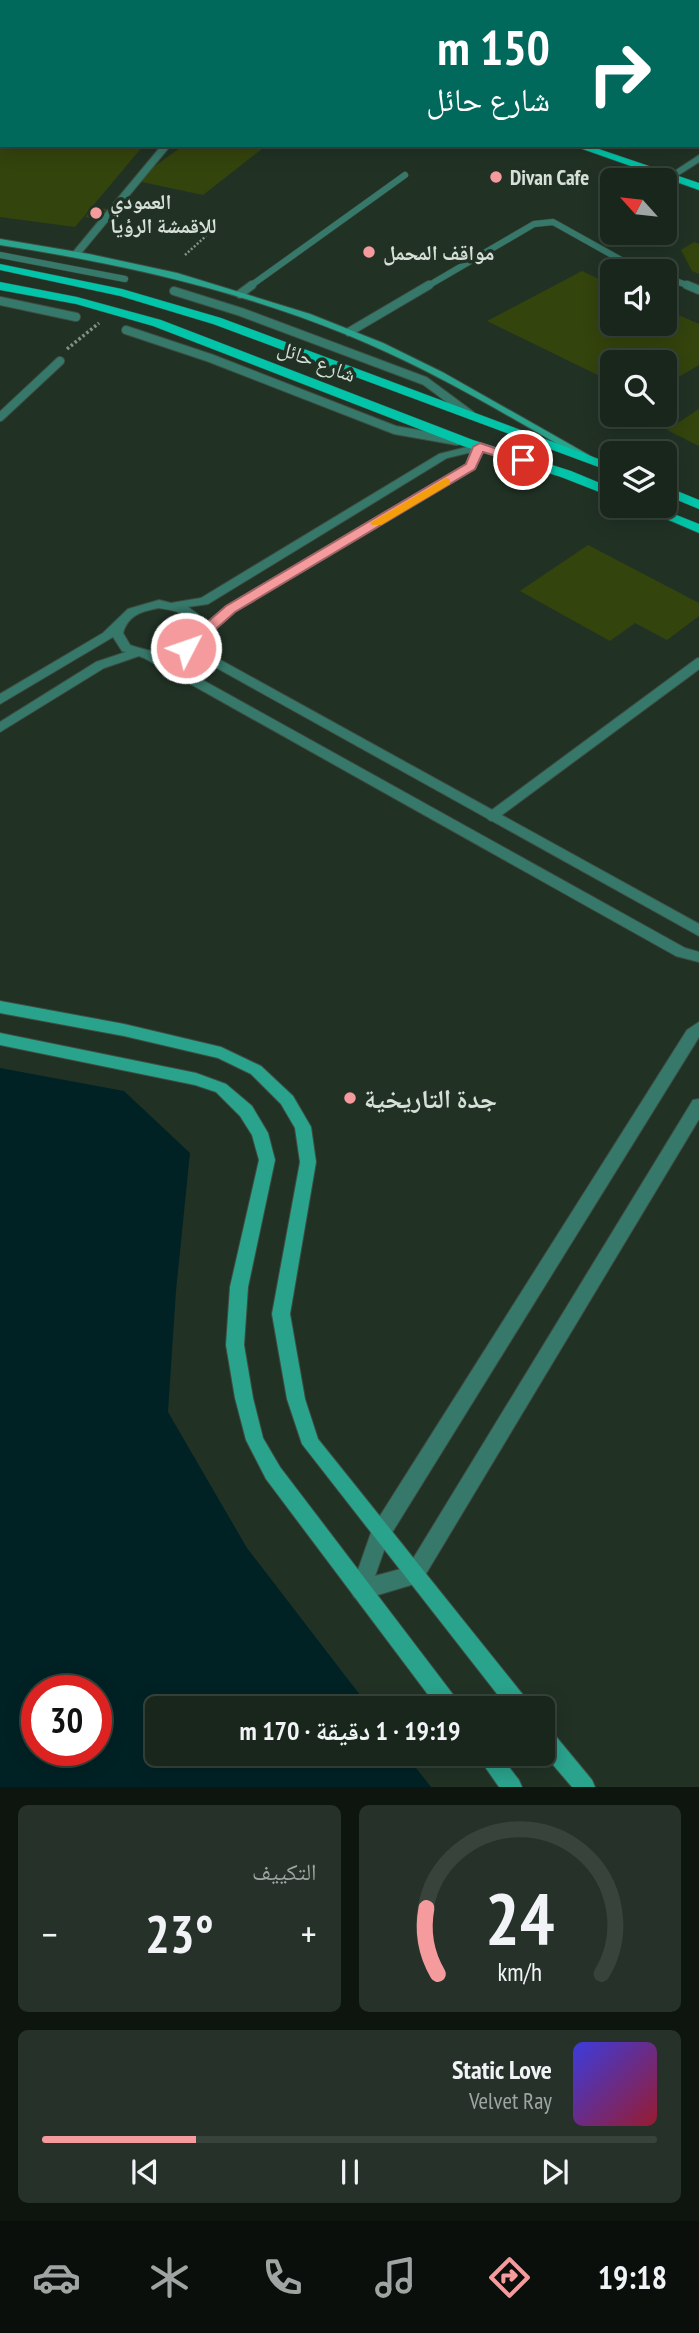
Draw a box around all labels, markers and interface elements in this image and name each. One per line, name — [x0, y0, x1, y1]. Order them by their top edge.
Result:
text: 150 m — [437, 15, 550, 79]
icon: right — [574, 28, 665, 119]
text: شارع حائل — [426, 78, 550, 120]
place label: Divan Cafe — [510, 164, 589, 191]
north arrow — [600, 168, 677, 245]
map controls — [600, 168, 677, 518]
marker: Divan Cafe — [488, 169, 504, 185]
place label: العمودي للاقمشة الرؤيا — [110, 188, 217, 239]
marker: العمودي للاقمشة الرؤيا — [88, 205, 104, 221]
place label: مواقف المحمل — [383, 239, 495, 266]
marker: مواقف المحمل — [361, 244, 377, 260]
button: sound — [600, 259, 677, 336]
street label: شارع حائل — [274, 334, 360, 388]
button: search — [600, 350, 677, 427]
pin — [493, 430, 553, 490]
icon: arrive — [504, 441, 542, 479]
button: layers — [600, 441, 677, 518]
position arrow — [149, 611, 223, 685]
place label: جدة التاريخية — [364, 1082, 497, 1115]
marker: جدة التاريخية — [342, 1090, 358, 1106]
speed limit sign: 30 — [21, 1675, 112, 1766]
text: 19:19 · 1 دقيقة · 170 m — [240, 1714, 460, 1747]
text: التكييف — [252, 1857, 317, 1886]
text: 24 — [485, 1871, 555, 1965]
text: 23° — [145, 1900, 214, 1967]
text: − — [42, 1909, 58, 1958]
text: + — [301, 1909, 316, 1958]
text: km/h — [498, 1956, 542, 1988]
text: Static Love — [452, 2053, 552, 2086]
text: Velvet Ray — [469, 2086, 552, 2115]
icon: previous — [126, 2153, 164, 2191]
icon: pause — [331, 2153, 369, 2191]
icon: next — [536, 2153, 574, 2191]
icon: car — [32, 2253, 81, 2302]
icon: climate — [145, 2253, 194, 2302]
icon: phone — [258, 2253, 307, 2302]
icon: music — [371, 2253, 420, 2302]
icon: directions — [485, 2253, 534, 2302]
text: 19:18 — [598, 2256, 667, 2298]

